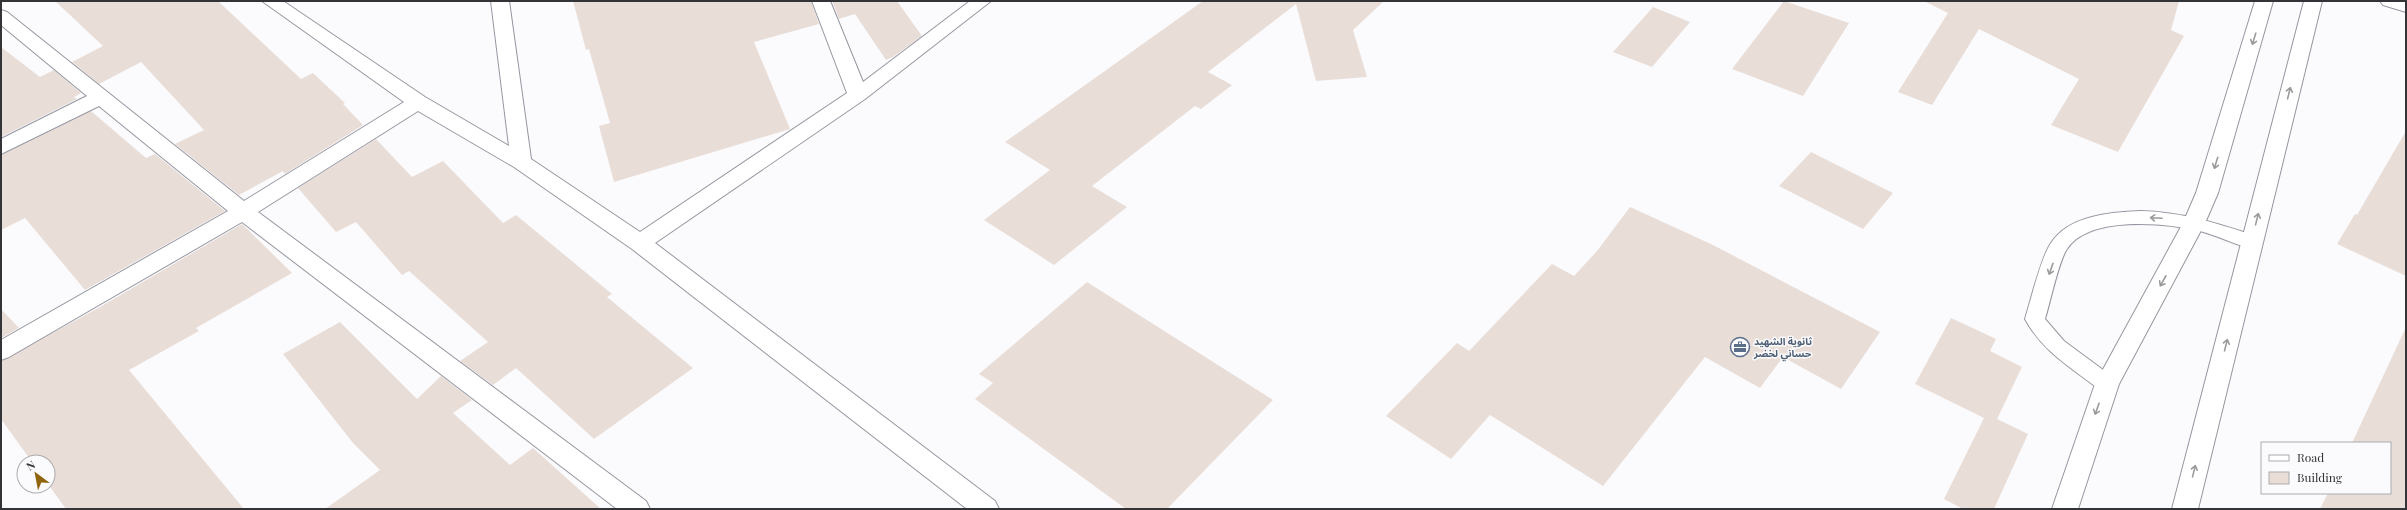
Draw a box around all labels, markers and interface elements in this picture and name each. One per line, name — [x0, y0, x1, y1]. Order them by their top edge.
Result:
one-way arrow — [2250, 32, 2257, 45]
one-way arrow — [2285, 87, 2293, 100]
one-way arrow — [2212, 156, 2219, 169]
one-way arrow — [2254, 213, 2262, 226]
one-way arrow — [2150, 215, 2163, 222]
one-way arrow — [2046, 262, 2054, 274]
one-way arrow — [2158, 275, 2166, 287]
place label: ثانوية الشهيد حساني لخضر — [1753, 334, 1812, 362]
office icon: ثانوية الشهيد حساني لخضر — [1729, 336, 1751, 358]
one-way arrow — [2223, 339, 2230, 352]
one-way arrow — [2093, 403, 2101, 415]
legend — [2261, 442, 2391, 494]
text: Road — [2297, 449, 2324, 465]
north arrow — [16, 454, 56, 494]
text: N — [23, 457, 38, 474]
one-way arrow — [2191, 465, 2199, 478]
text: Building — [2297, 469, 2343, 485]

